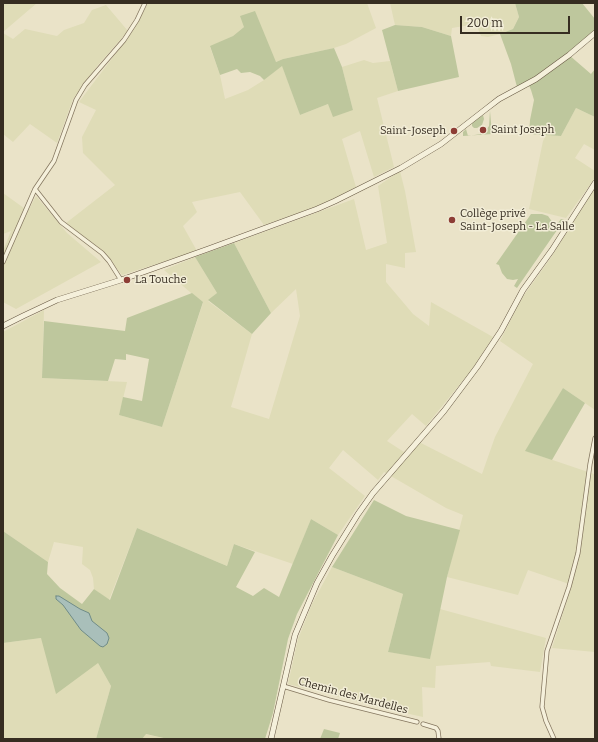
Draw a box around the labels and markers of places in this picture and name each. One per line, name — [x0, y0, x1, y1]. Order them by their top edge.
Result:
place label: Saint Joseph — [491, 123, 554, 137]
place label: Saint-Joseph — [380, 124, 446, 138]
marker: Saint Joseph — [478, 125, 488, 135]
marker: Saint-Joseph — [449, 126, 459, 136]
place label: Collège privé Saint-Joseph - La Salle — [460, 207, 574, 233]
marker: Collège privé Saint-Joseph - La Salle — [447, 215, 457, 225]
place label: La Touche — [135, 273, 186, 287]
marker: La Touche — [122, 275, 132, 285]

